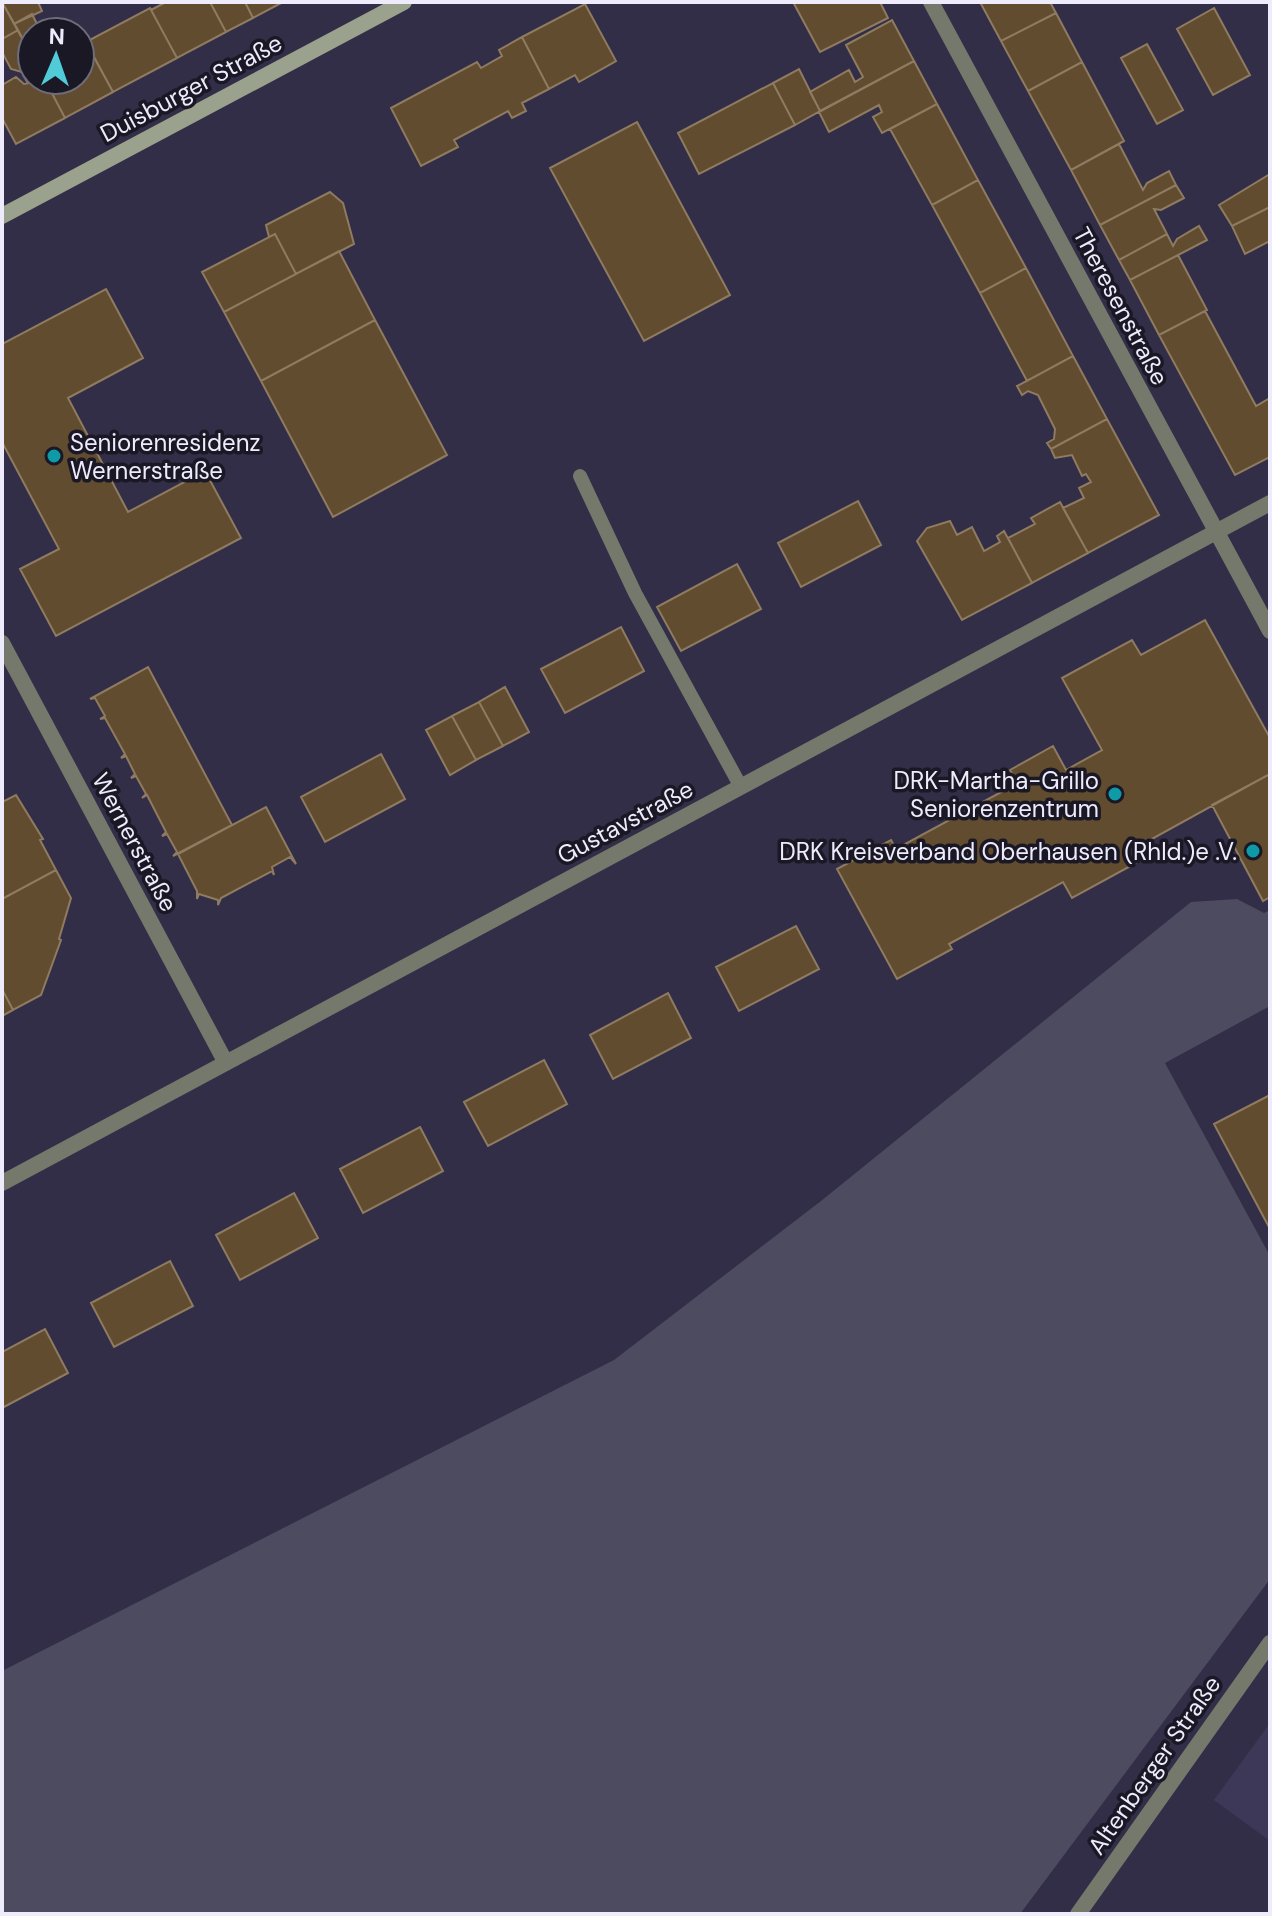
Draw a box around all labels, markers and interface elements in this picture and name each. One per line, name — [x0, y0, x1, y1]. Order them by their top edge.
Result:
north arrow — [16, 16, 96, 96]
text: N — [48, 22, 65, 51]
street label: Duisburger Straße — [95, 27, 287, 149]
street label: Theresenstraße — [1066, 222, 1176, 390]
place label: Seniorenresidenz Wernerstraße — [70, 427, 260, 486]
marker: Seniorenresidenz Wernerstraße — [45, 447, 63, 465]
place label: DRK-Martha-Grillo Seniorenzentrum — [894, 765, 1099, 824]
street label: Wernerstraße — [85, 767, 185, 917]
street label: Gustavstraße — [552, 773, 698, 871]
marker: DRK-Martha-Grillo Seniorenzentrum — [1106, 785, 1124, 803]
place label: DRK Kreisverband Oberhausen (Rhld.)e .V. — [779, 836, 1237, 867]
marker: DRK Kreisverband Oberhausen (Rhld.)e .V. — [1244, 842, 1262, 860]
street label: Altenberger Straße — [1081, 1670, 1227, 1860]

